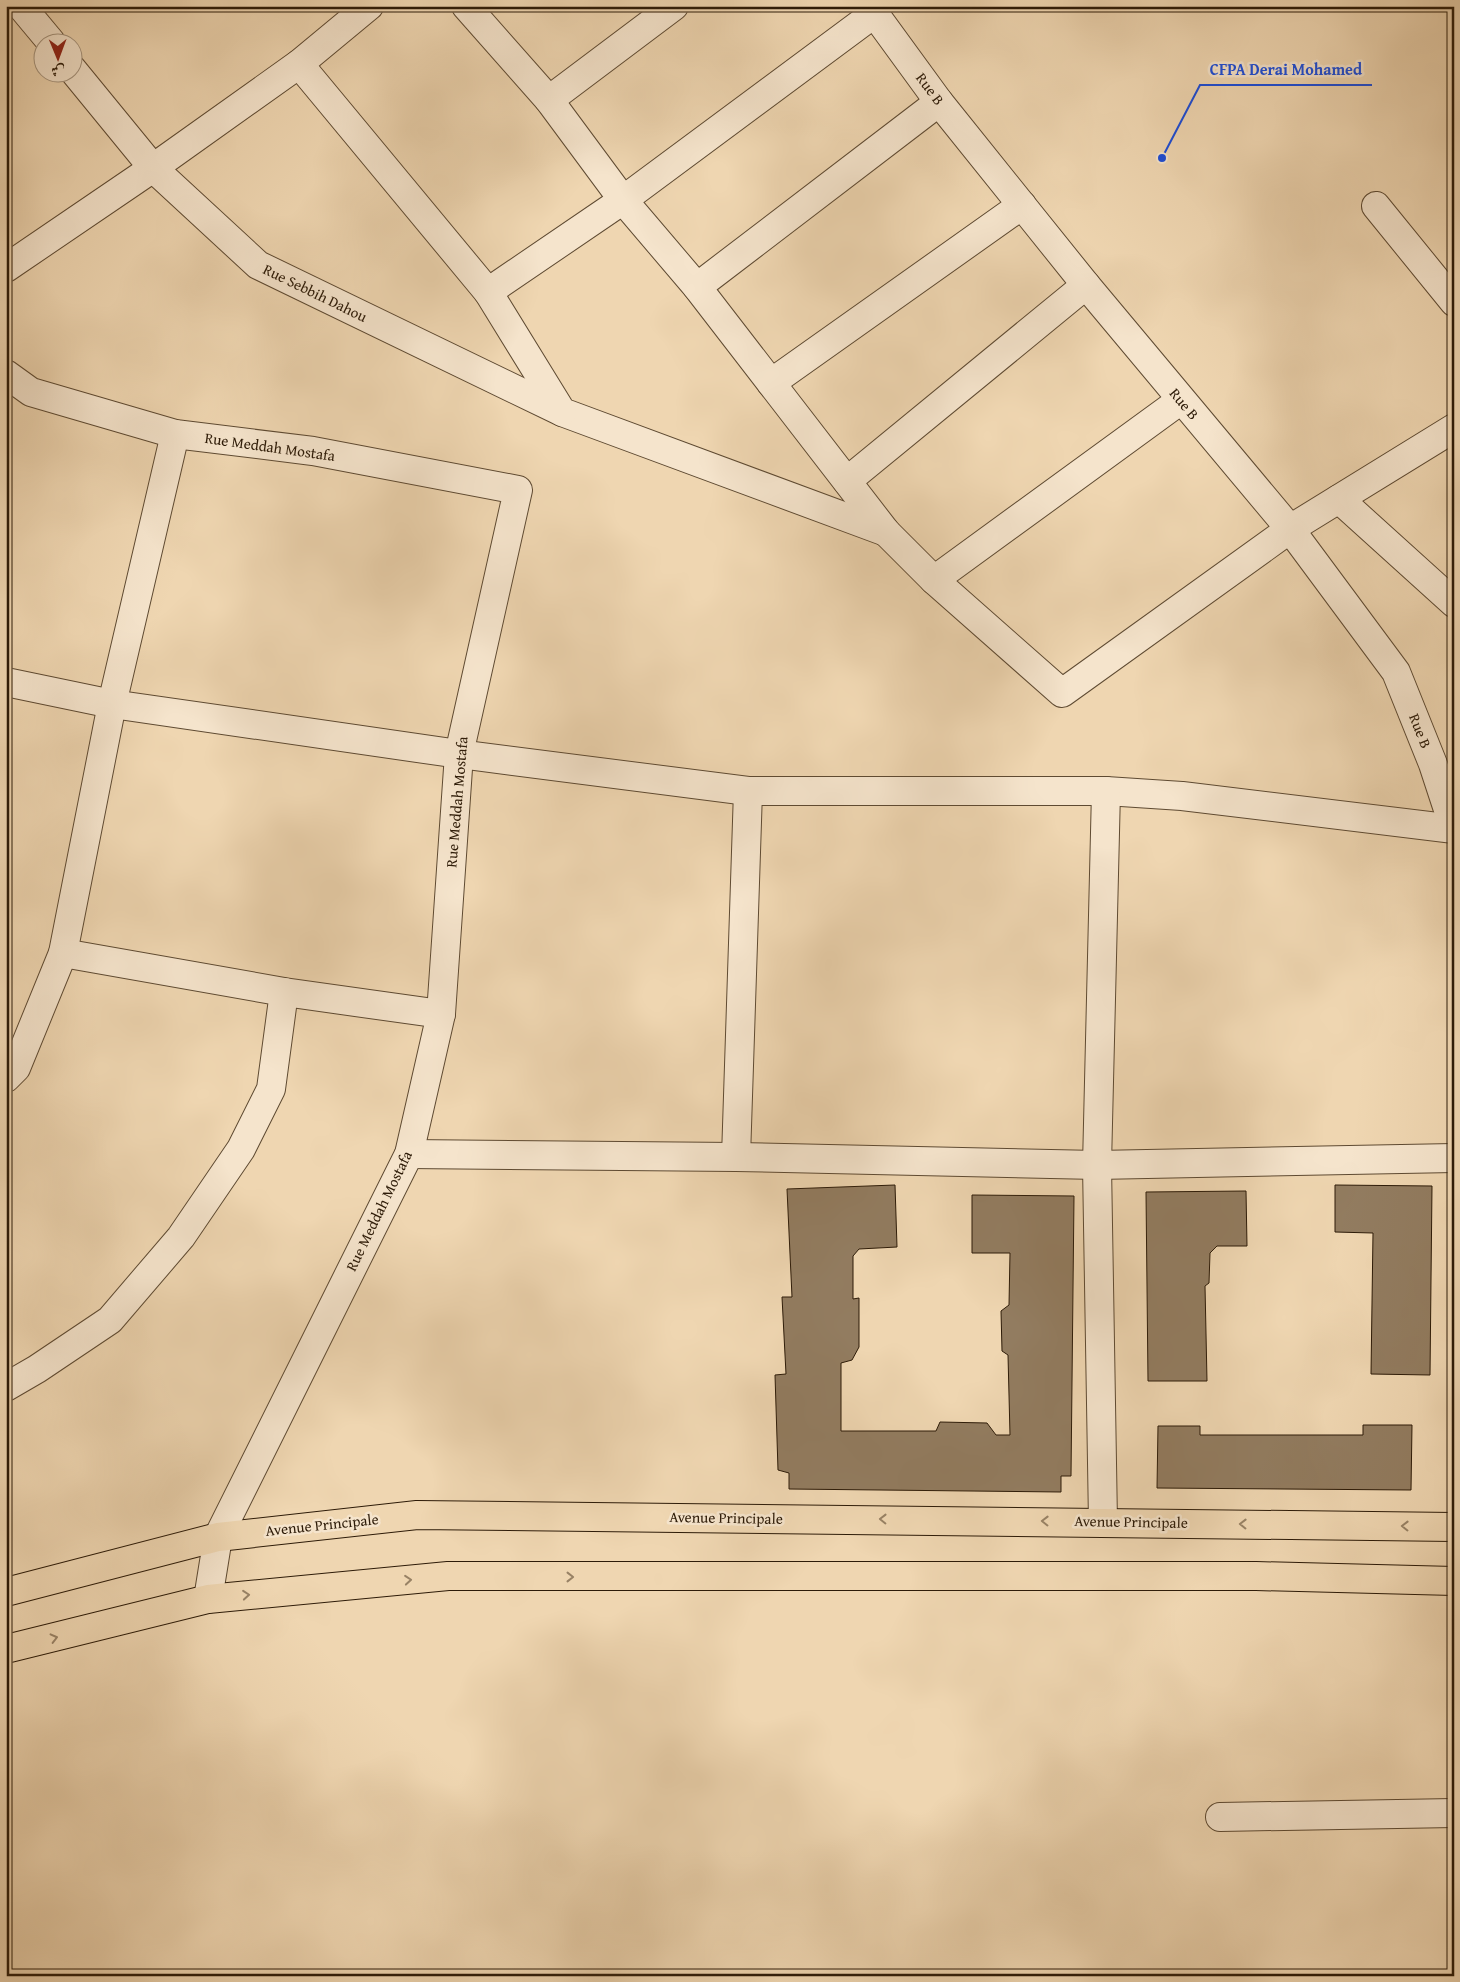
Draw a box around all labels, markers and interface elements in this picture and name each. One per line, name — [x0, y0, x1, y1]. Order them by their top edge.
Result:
north arrow — [32, 32, 82, 82]
callout: CFPA Derai Mohamed — [1200, 54, 1372, 85]
text: CFPA Derai Mohamed — [1210, 57, 1363, 81]
text: ش — [51, 61, 65, 81]
street label: Rue B — [911, 68, 950, 109]
street label: Rue Sebbih Dahou — [260, 258, 372, 327]
street label: Rue B — [1165, 383, 1204, 424]
street label: Rue Meddah Mostafa — [204, 427, 337, 466]
street label: Rue B — [1404, 710, 1437, 751]
street label: Rue Meddah Mostafa — [440, 736, 473, 868]
street label: Rue Meddah Mostafa — [340, 1147, 417, 1274]
street label: Avenue Principale — [669, 1506, 783, 1529]
street label: Avenue Principale — [264, 1508, 380, 1541]
street label: Avenue Principale — [1074, 1510, 1188, 1533]
one-way arrow — [878, 1514, 886, 1524]
one-way arrow — [1041, 1516, 1048, 1526]
one-way arrow — [1238, 1519, 1246, 1529]
one-way arrow — [1401, 1521, 1408, 1531]
one-way arrow — [566, 1572, 574, 1582]
one-way arrow — [404, 1575, 412, 1586]
one-way arrow — [242, 1590, 250, 1601]
one-way arrow — [49, 1633, 58, 1644]

